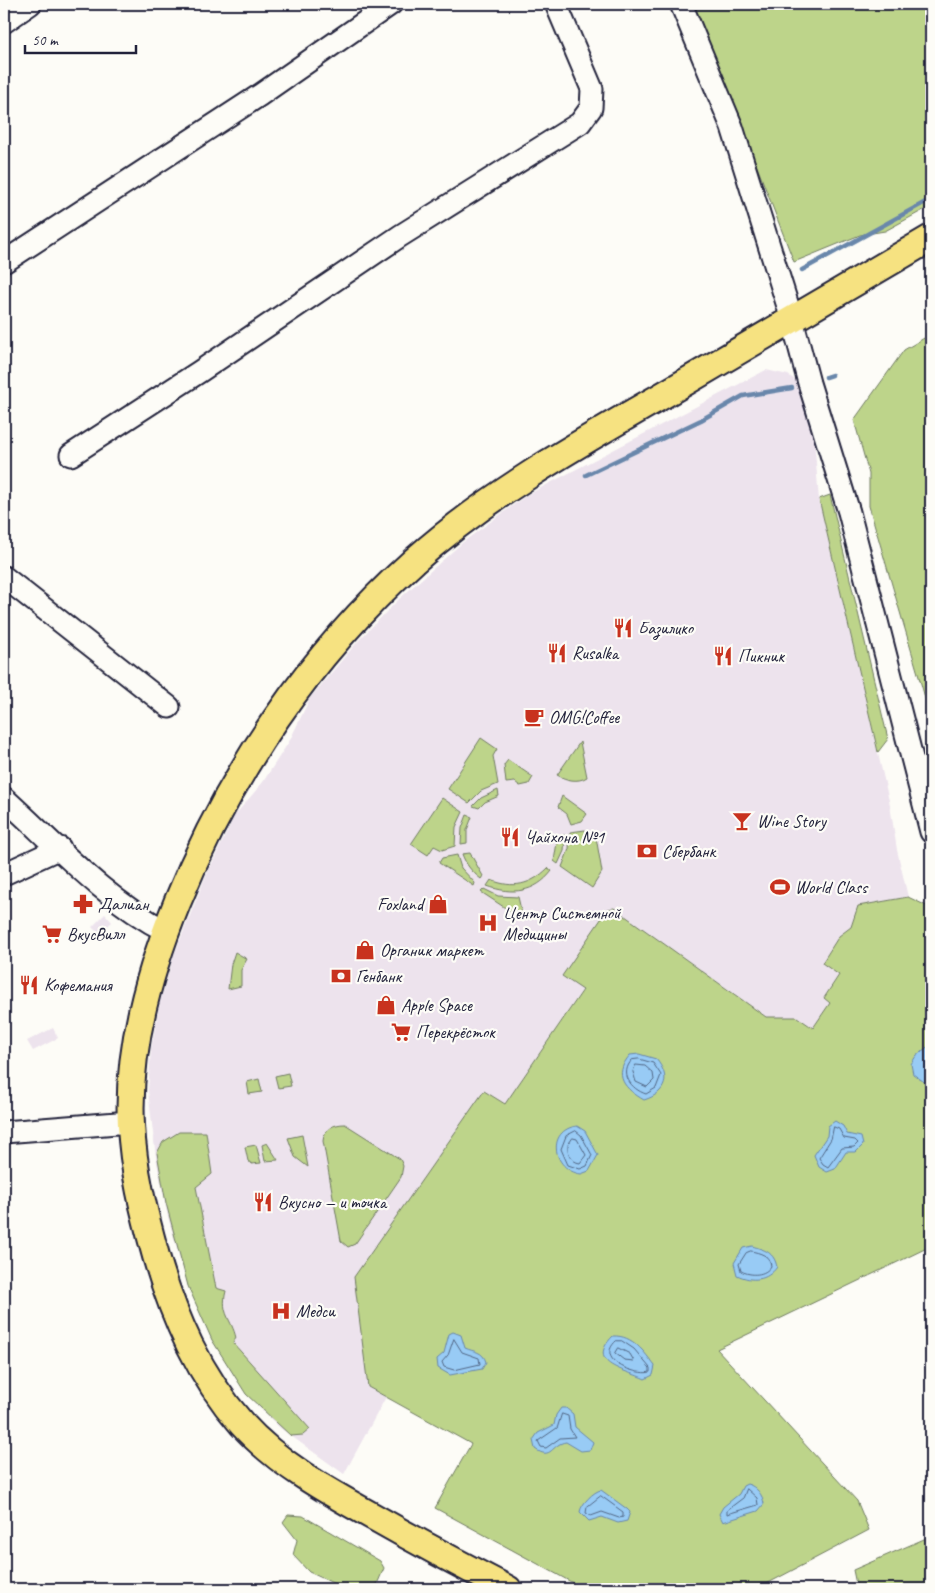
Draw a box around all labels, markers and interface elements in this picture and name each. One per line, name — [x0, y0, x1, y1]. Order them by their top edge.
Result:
scale bar — [25, 22, 136, 54]
text: 50 m — [32, 31, 59, 50]
restaurant icon: Базилико — [612, 617, 634, 639]
place label: Базилико — [638, 617, 695, 640]
restaurant icon: Rusalka — [546, 642, 568, 664]
place label: Rusalka — [572, 642, 620, 664]
restaurant icon: Пикник — [712, 645, 734, 667]
place label: Пикник — [738, 645, 785, 667]
cafe icon: OMG!Coffee — [523, 706, 545, 728]
place label: OMG!Coffee — [549, 706, 620, 728]
bar icon: Wine Story — [731, 810, 753, 832]
place label: Wine Story — [757, 810, 828, 832]
restaurant icon: Чайхона №1 — [499, 826, 521, 848]
place label: Чайхона №1 — [525, 826, 605, 848]
bank icon: Сбербанк — [636, 840, 658, 862]
place label: Сбербанк — [662, 840, 717, 862]
sports icon: World Class — [769, 876, 791, 898]
place label: World Class — [795, 876, 869, 898]
pharmacy icon: Далиан — [72, 893, 94, 915]
place label: Далиан — [98, 893, 150, 915]
place label: Foxland — [377, 893, 426, 915]
shop icon: Foxland — [427, 893, 449, 915]
place label: Центр Системной Медицины — [503, 902, 622, 945]
hospital icon: Центр Системной Медицины — [477, 912, 499, 934]
supermarket icon: ВкусВилл — [41, 923, 63, 945]
place label: ВкусВилл — [67, 923, 126, 945]
shop icon: Органик маркет — [354, 939, 376, 961]
place label: Органик маркет — [380, 939, 484, 961]
bank icon: Генбанк — [330, 965, 352, 987]
place label: Генбанк — [356, 965, 404, 987]
restaurant icon: Кофемания — [18, 974, 40, 996]
place label: Кофемания — [44, 974, 113, 996]
shop icon: Apple Space — [375, 994, 397, 1016]
place label: Apple Space — [401, 994, 473, 1016]
supermarket icon: Перекрёсток — [390, 1021, 412, 1043]
place label: Перекрёсток — [416, 1021, 496, 1043]
restaurant icon: Вкусно — и точка — [252, 1191, 274, 1213]
place label: Вкусно — и точка — [278, 1191, 388, 1213]
hospital icon: Медси — [270, 1300, 292, 1322]
place label: Медси — [296, 1300, 336, 1322]

